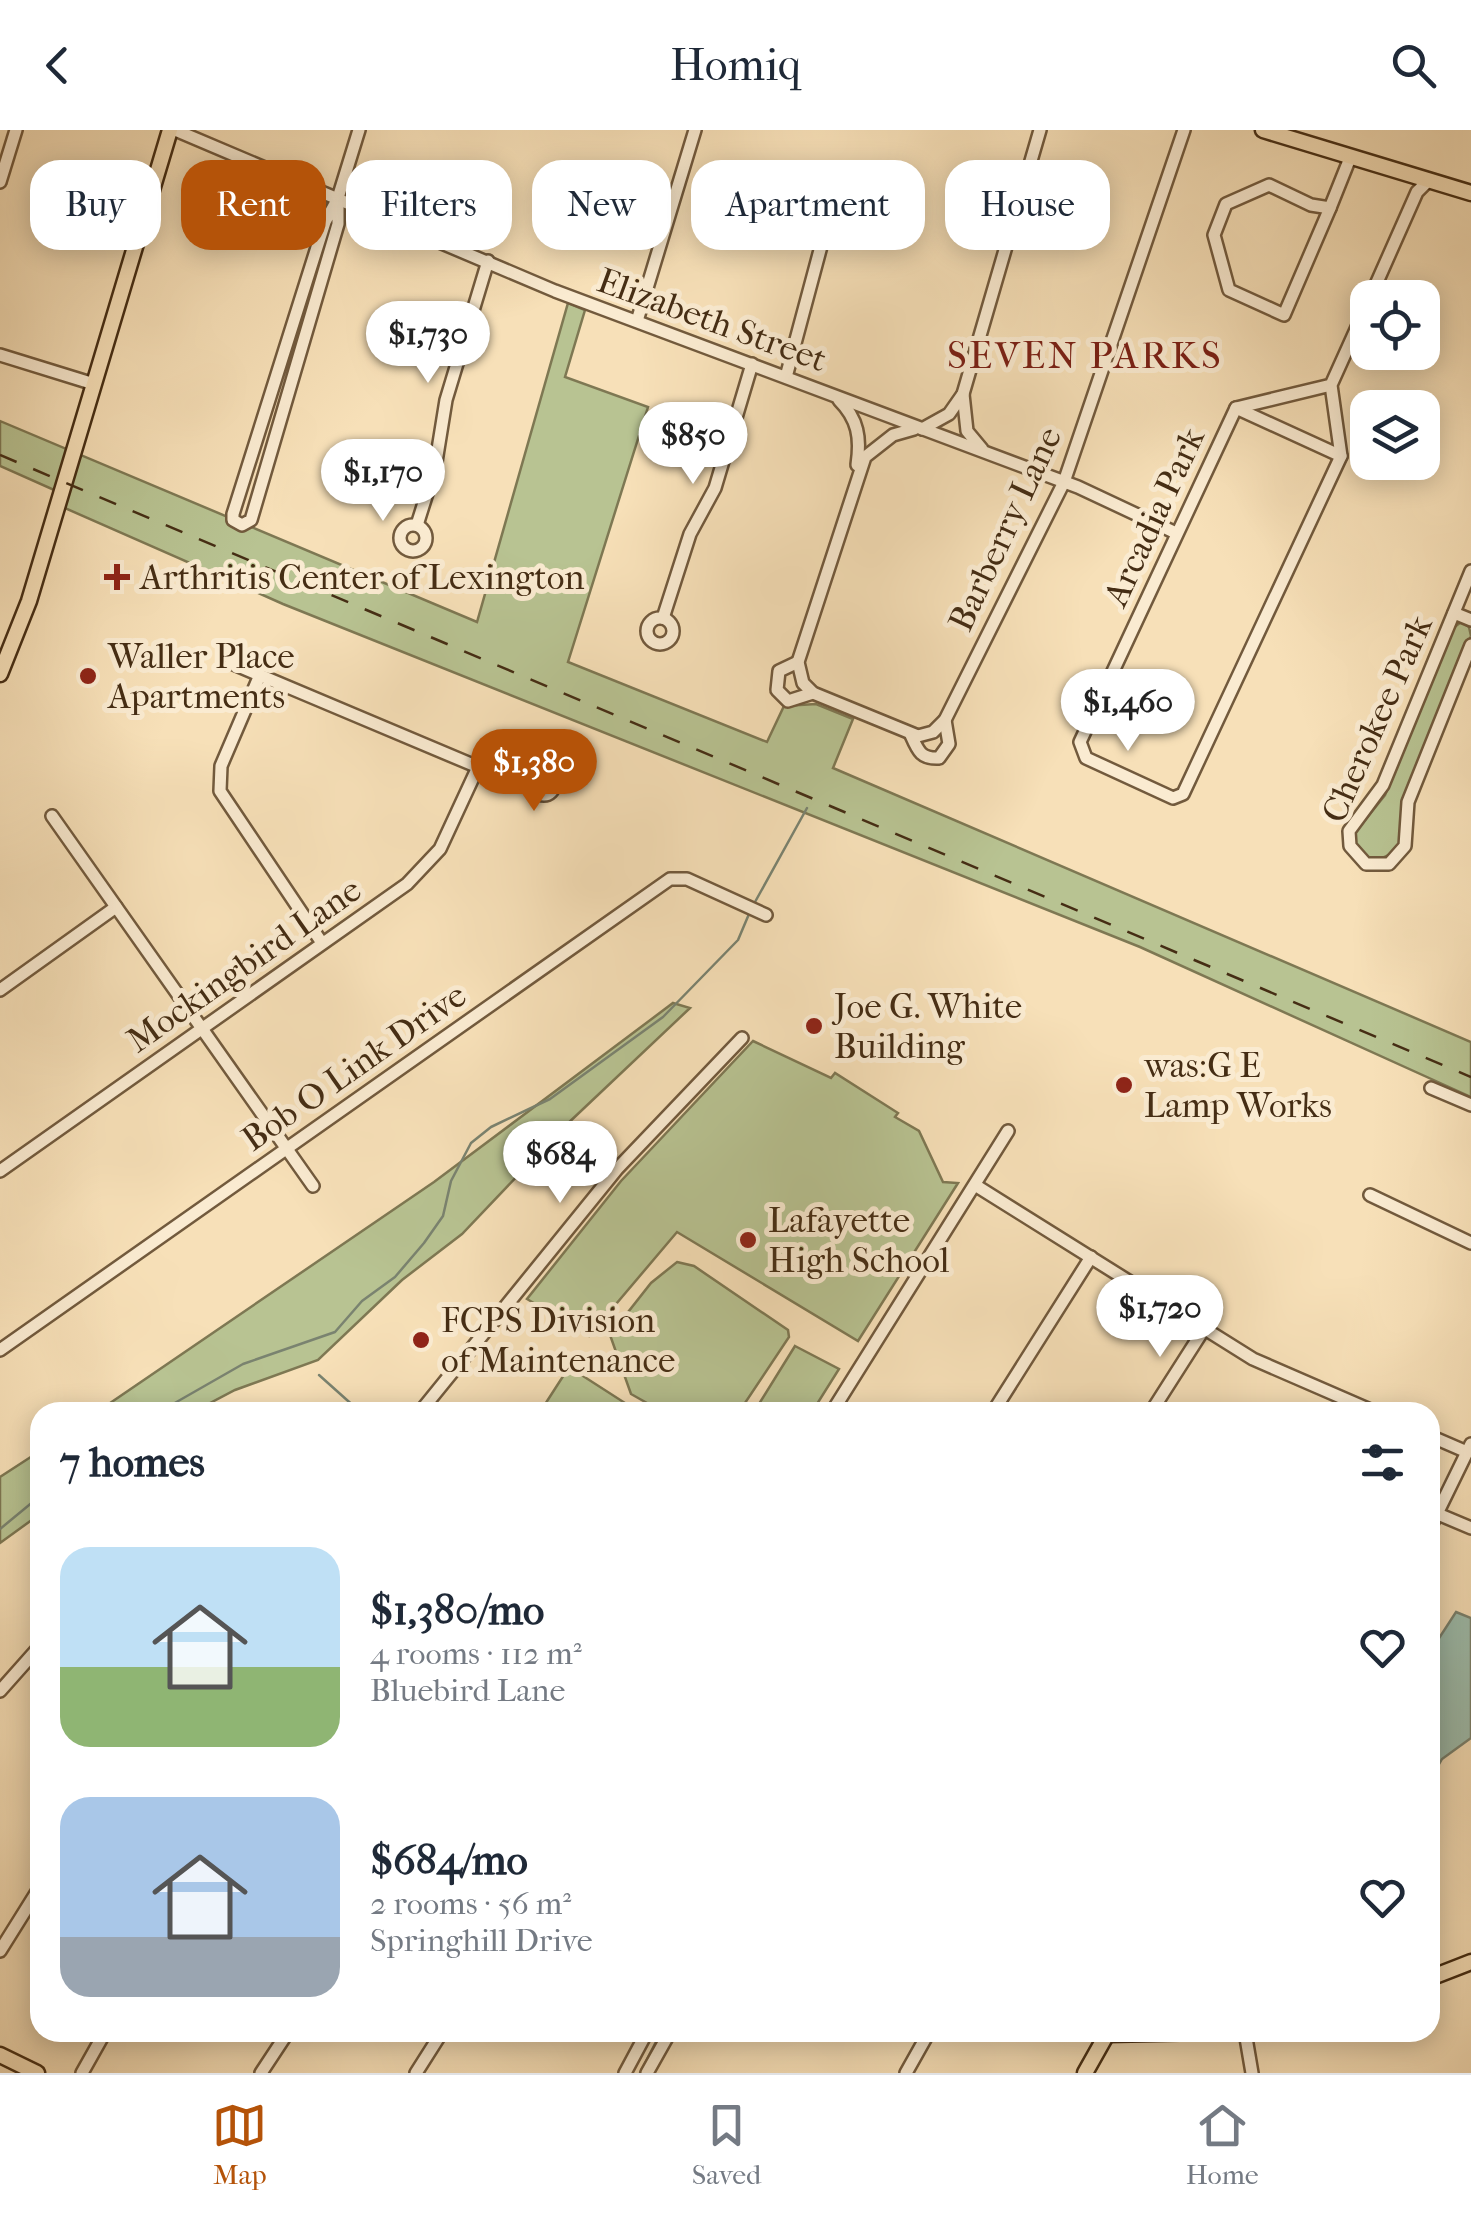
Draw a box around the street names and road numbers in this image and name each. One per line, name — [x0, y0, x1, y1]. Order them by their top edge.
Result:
street label: Elizabeth Street — [592, 260, 833, 381]
street label: Barberry Lane — [940, 421, 1070, 637]
street label: Arcadia Park — [1094, 421, 1214, 614]
street label: Cherokee Park — [1313, 608, 1441, 829]
street label: Mockingbird Lane — [119, 869, 369, 1061]
street label: Bob O Link Drive — [234, 974, 474, 1160]

